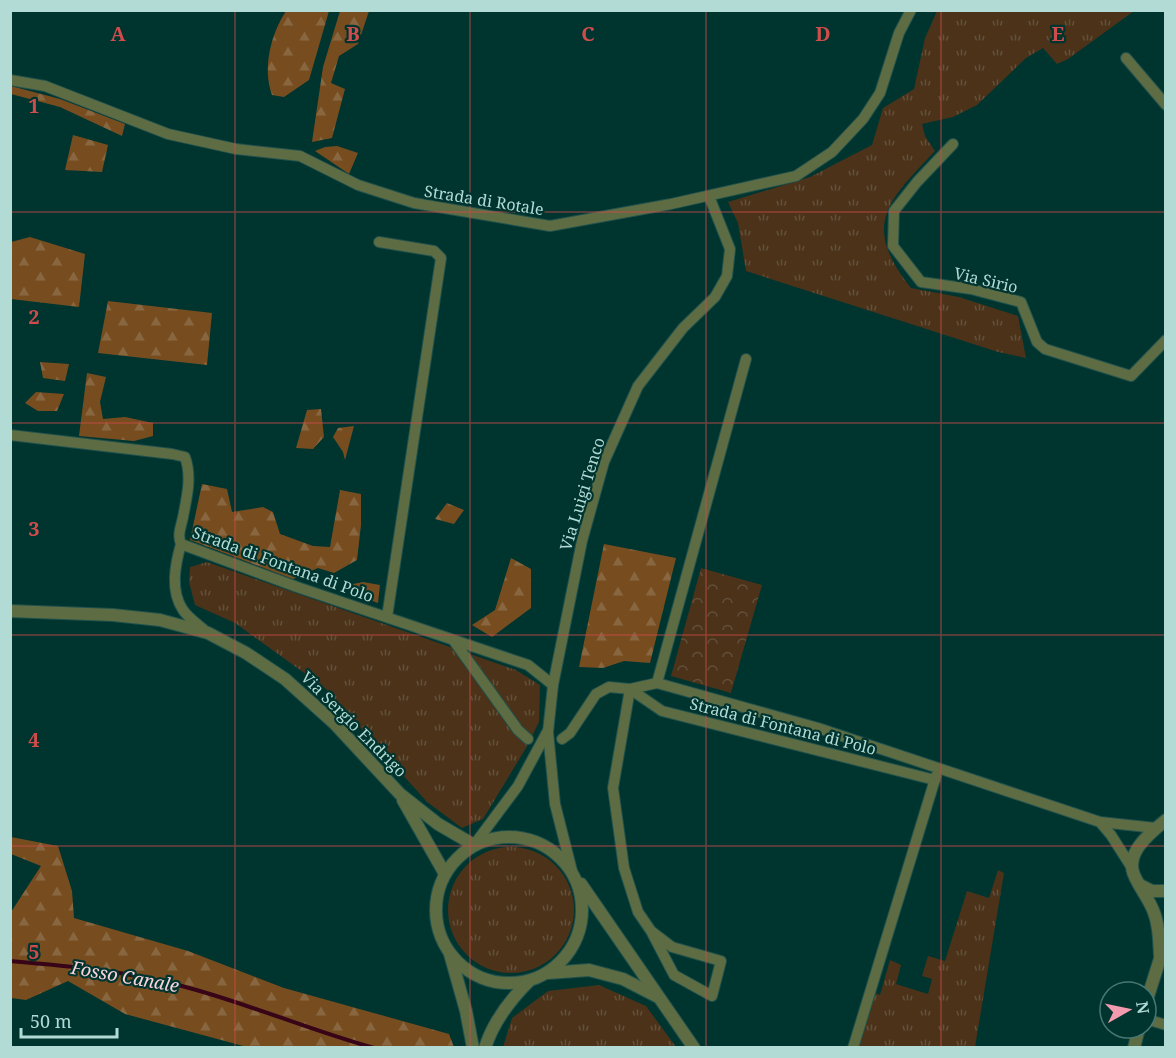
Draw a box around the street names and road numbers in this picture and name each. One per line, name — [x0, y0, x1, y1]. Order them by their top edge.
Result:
street label: Strada di Rotale — [423, 180, 545, 220]
street label: Via Sirio — [952, 262, 1020, 298]
street label: Via Luigi Tenco — [554, 435, 610, 553]
street label: Strada di Fontana di Polo — [189, 521, 377, 607]
street label: Via Sergio Endrigo — [296, 666, 412, 782]
street label: Strada di Fontana di Polo — [688, 692, 878, 760]

